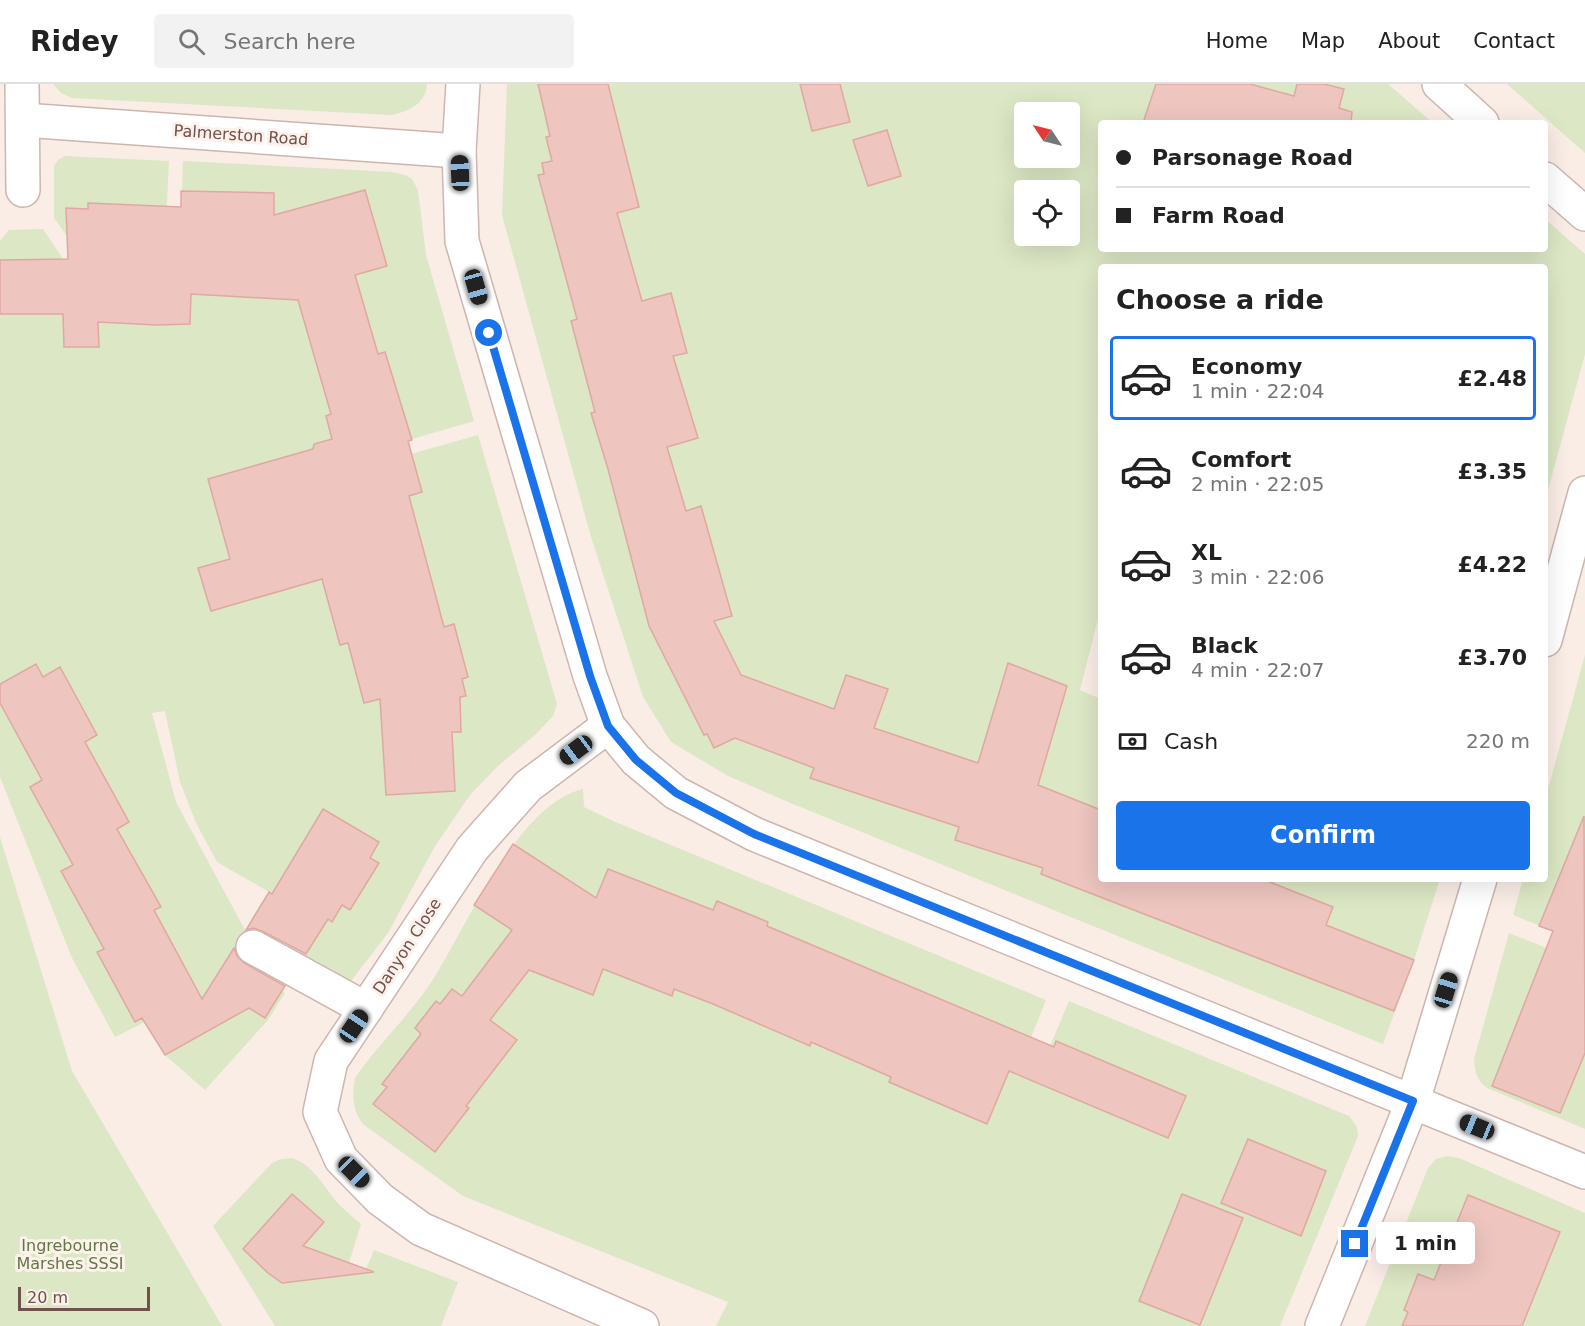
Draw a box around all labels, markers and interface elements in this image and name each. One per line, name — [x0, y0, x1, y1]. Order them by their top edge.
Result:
search box — [154, 14, 574, 68]
text: Ridey — [30, 25, 118, 58]
icon: search — [175, 25, 208, 58]
text: Search here — [223, 29, 356, 54]
text: Home — [1206, 29, 1268, 53]
text: Map — [1301, 29, 1345, 53]
text: About — [1378, 29, 1440, 53]
text: Contact — [1473, 29, 1555, 53]
north arrow — [1014, 102, 1080, 168]
map controls — [1014, 102, 1080, 246]
street label: Palmerston Road — [173, 121, 309, 149]
text: Parsonage Road — [1152, 145, 1353, 170]
car — [450, 155, 470, 191]
button: locate — [1014, 180, 1080, 246]
text: Farm Road — [1152, 203, 1285, 228]
car — [462, 267, 490, 307]
text: Choose a ride — [1116, 284, 1324, 315]
route start — [475, 319, 502, 346]
icon: car — [1119, 351, 1173, 405]
text: Economy — [1191, 354, 1302, 379]
text: £2.48 — [1457, 366, 1527, 391]
text: 1 min · 22:04 — [1191, 379, 1325, 403]
icon: car — [1119, 444, 1173, 498]
text: Comfort — [1191, 447, 1291, 472]
text: £3.35 — [1457, 459, 1527, 484]
text: 2 min · 22:05 — [1191, 472, 1325, 496]
icon: car — [1119, 537, 1173, 591]
text: XL — [1191, 540, 1222, 565]
text: £4.22 — [1457, 552, 1527, 577]
text: 3 min · 22:06 — [1191, 565, 1325, 589]
icon: car — [1119, 630, 1173, 684]
text: Black — [1191, 633, 1258, 658]
text: £3.70 — [1457, 645, 1527, 670]
text: 4 min · 22:07 — [1191, 658, 1325, 682]
icon: cash — [1116, 725, 1149, 758]
text: Cash — [1164, 729, 1218, 754]
text: 220 m — [1466, 729, 1530, 753]
car — [556, 732, 596, 768]
button: Confirm — [1116, 801, 1530, 870]
street label: Danyon Close — [369, 895, 445, 997]
car — [1432, 970, 1460, 1010]
car — [336, 1006, 372, 1046]
car — [1457, 1112, 1497, 1142]
car — [335, 1153, 373, 1191]
callout: 1 min — [1376, 1223, 1475, 1265]
route end — [1341, 1230, 1368, 1257]
text: 1 min — [1394, 1231, 1457, 1255]
park label: Ingrebourne Marshes SSSI — [16, 1236, 124, 1273]
scale bar — [18, 1284, 150, 1312]
text: 20 m — [27, 1288, 68, 1307]

